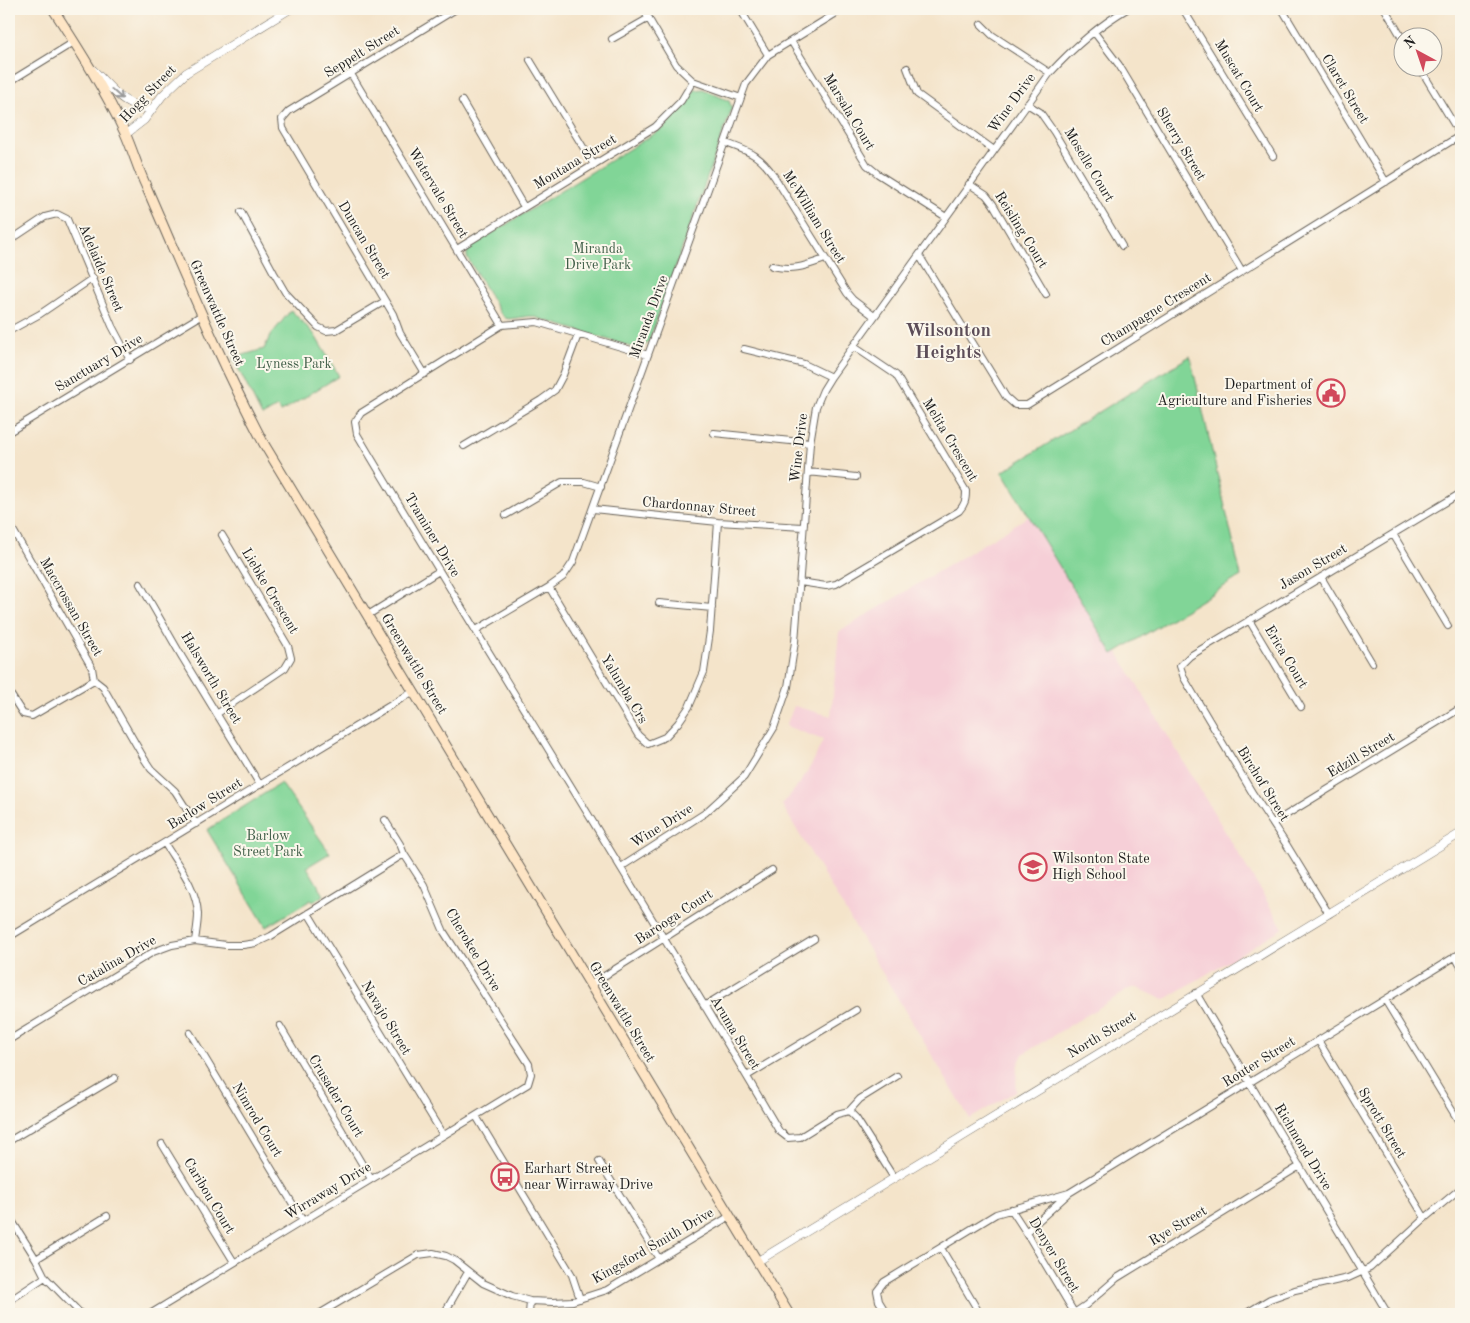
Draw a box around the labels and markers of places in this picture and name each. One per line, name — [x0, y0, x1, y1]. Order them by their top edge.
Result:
place label: Department of Agriculture and Fisheries — [1157, 378, 1313, 408]
public building icon: Department of Agriculture and Fisheries — [1316, 378, 1346, 408]
school or university icon: Wilsonton State High School — [1018, 852, 1048, 882]
place label: Wilsonton State High School — [1052, 852, 1150, 882]
bus stop icon: Earhart Street near Wirraway Drive — [490, 1162, 520, 1192]
place label: Earhart Street near Wirraway Drive — [524, 1162, 653, 1192]

